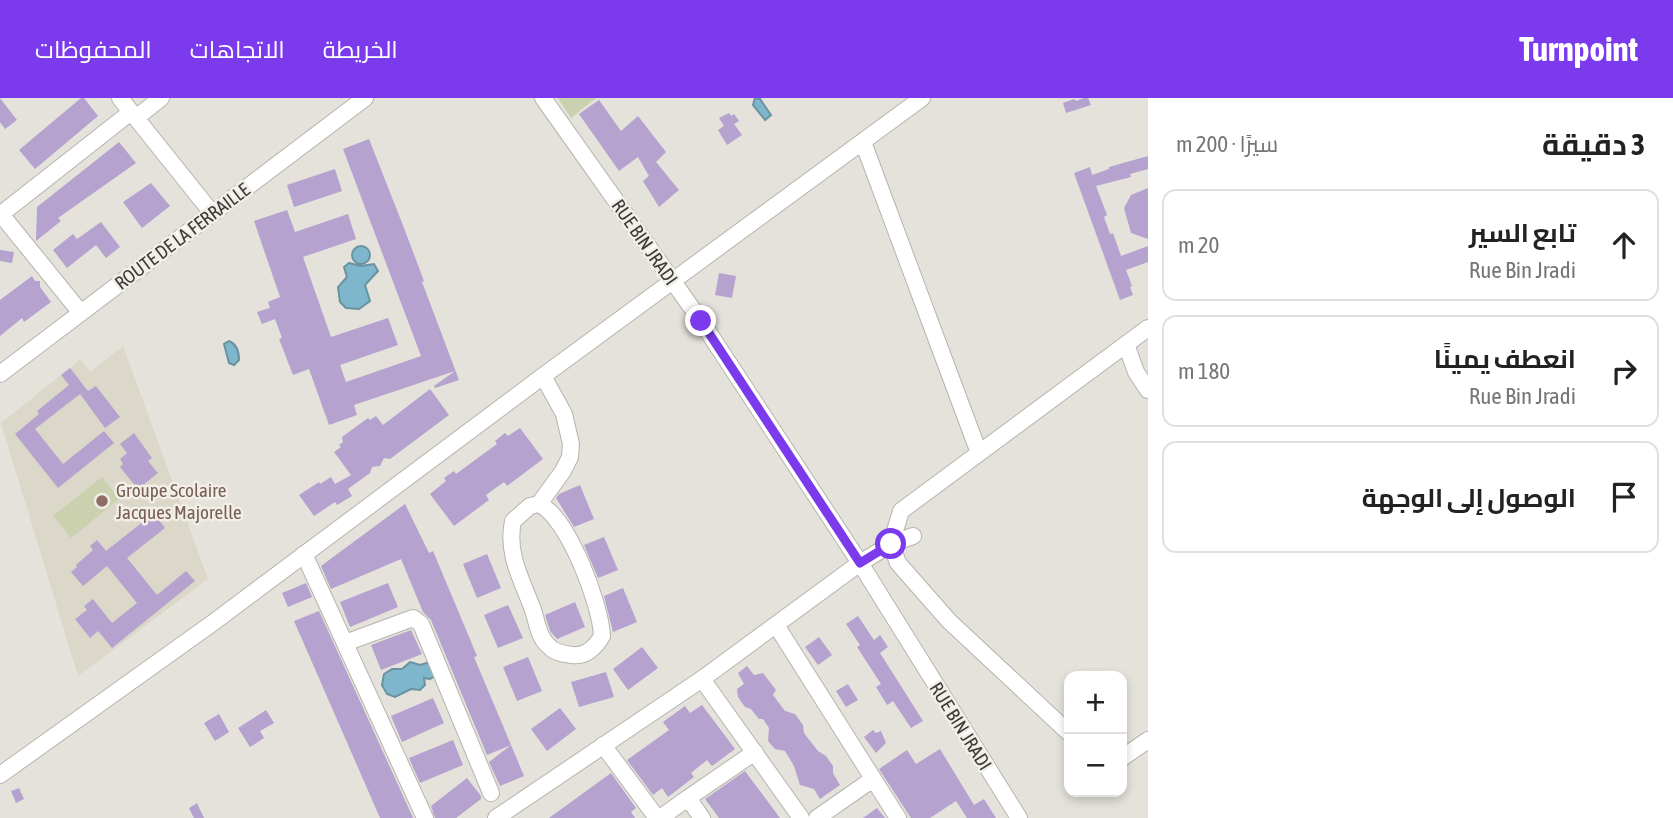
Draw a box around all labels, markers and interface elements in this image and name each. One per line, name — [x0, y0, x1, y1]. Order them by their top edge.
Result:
text: Turnpoint — [1519, 30, 1638, 68]
text: المحفوظات — [35, 36, 152, 63]
text: الاتجاهات — [190, 36, 285, 63]
text: الخريطة — [323, 36, 398, 63]
text: 3 دقيقة — [1542, 127, 1645, 161]
text: سيرًا · 200 m — [1176, 131, 1278, 157]
street label: ROUTE DE LA FERRAILLE — [110, 178, 254, 294]
street label: RUE BIN JRADI — [607, 195, 683, 289]
text: تابع السير — [1469, 218, 1576, 248]
icon: ahead — [1605, 226, 1643, 264]
text: 20 m — [1178, 232, 1219, 258]
text: Rue Bin Jradi — [1469, 257, 1576, 283]
route end — [685, 305, 716, 336]
text: انعطف يمينًا — [1434, 344, 1576, 374]
icon: right — [1605, 352, 1643, 390]
text: 180 m — [1178, 358, 1230, 384]
text: Rue Bin Jradi — [1469, 383, 1576, 409]
icon: arrive — [1605, 478, 1643, 516]
place label: Groupe Scolaire Jacques Majorelle — [116, 479, 242, 523]
text: الوصول إلى الوجهة — [1362, 483, 1576, 513]
marker: Groupe Scolaire Jacques Majorelle — [94, 493, 110, 509]
route start — [875, 528, 906, 559]
map controls — [1064, 671, 1127, 797]
button: + — [1064, 671, 1127, 734]
street label: RUE BIN JRADI — [925, 678, 997, 774]
button: − — [1064, 734, 1127, 797]

